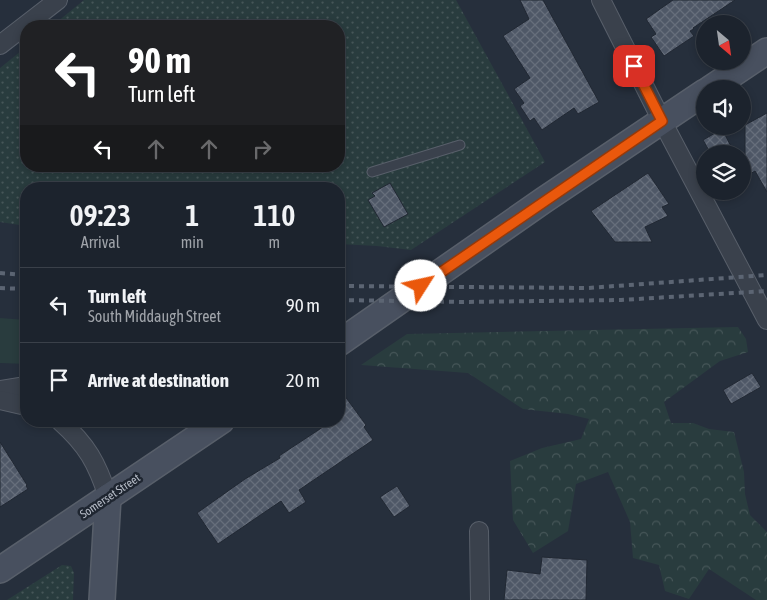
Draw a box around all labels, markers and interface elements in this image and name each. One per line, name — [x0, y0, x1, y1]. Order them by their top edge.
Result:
north arrow — [696, 15, 751, 70]
map controls — [696, 15, 751, 200]
icon: left — [45, 40, 110, 105]
text: 90 m — [128, 40, 191, 80]
pin — [613, 45, 655, 87]
icon: arrive — [620, 52, 648, 80]
button: sound — [696, 80, 751, 135]
text: Turn left — [128, 81, 195, 107]
icon: left — [89, 135, 117, 163]
icon: ahead — [142, 135, 170, 163]
icon: ahead — [195, 135, 223, 163]
icon: right — [248, 135, 276, 163]
button: layers — [696, 145, 751, 200]
text: 09:23 — [69, 198, 131, 232]
text: 1 — [185, 198, 199, 232]
text: 110 — [253, 198, 295, 232]
text: Arrival — [81, 233, 120, 251]
text: min — [181, 233, 204, 251]
text: m — [269, 233, 280, 251]
position arrow — [394, 259, 446, 311]
text: Turn left — [88, 285, 146, 307]
icon: left — [45, 291, 73, 319]
text: 90 m — [286, 294, 320, 316]
text: South Middaugh Street — [88, 307, 221, 325]
icon: arrive — [45, 366, 73, 394]
text: Arrive at destination — [88, 369, 229, 391]
text: 20 m — [286, 369, 320, 391]
street label: Somerset Street — [77, 470, 143, 521]

